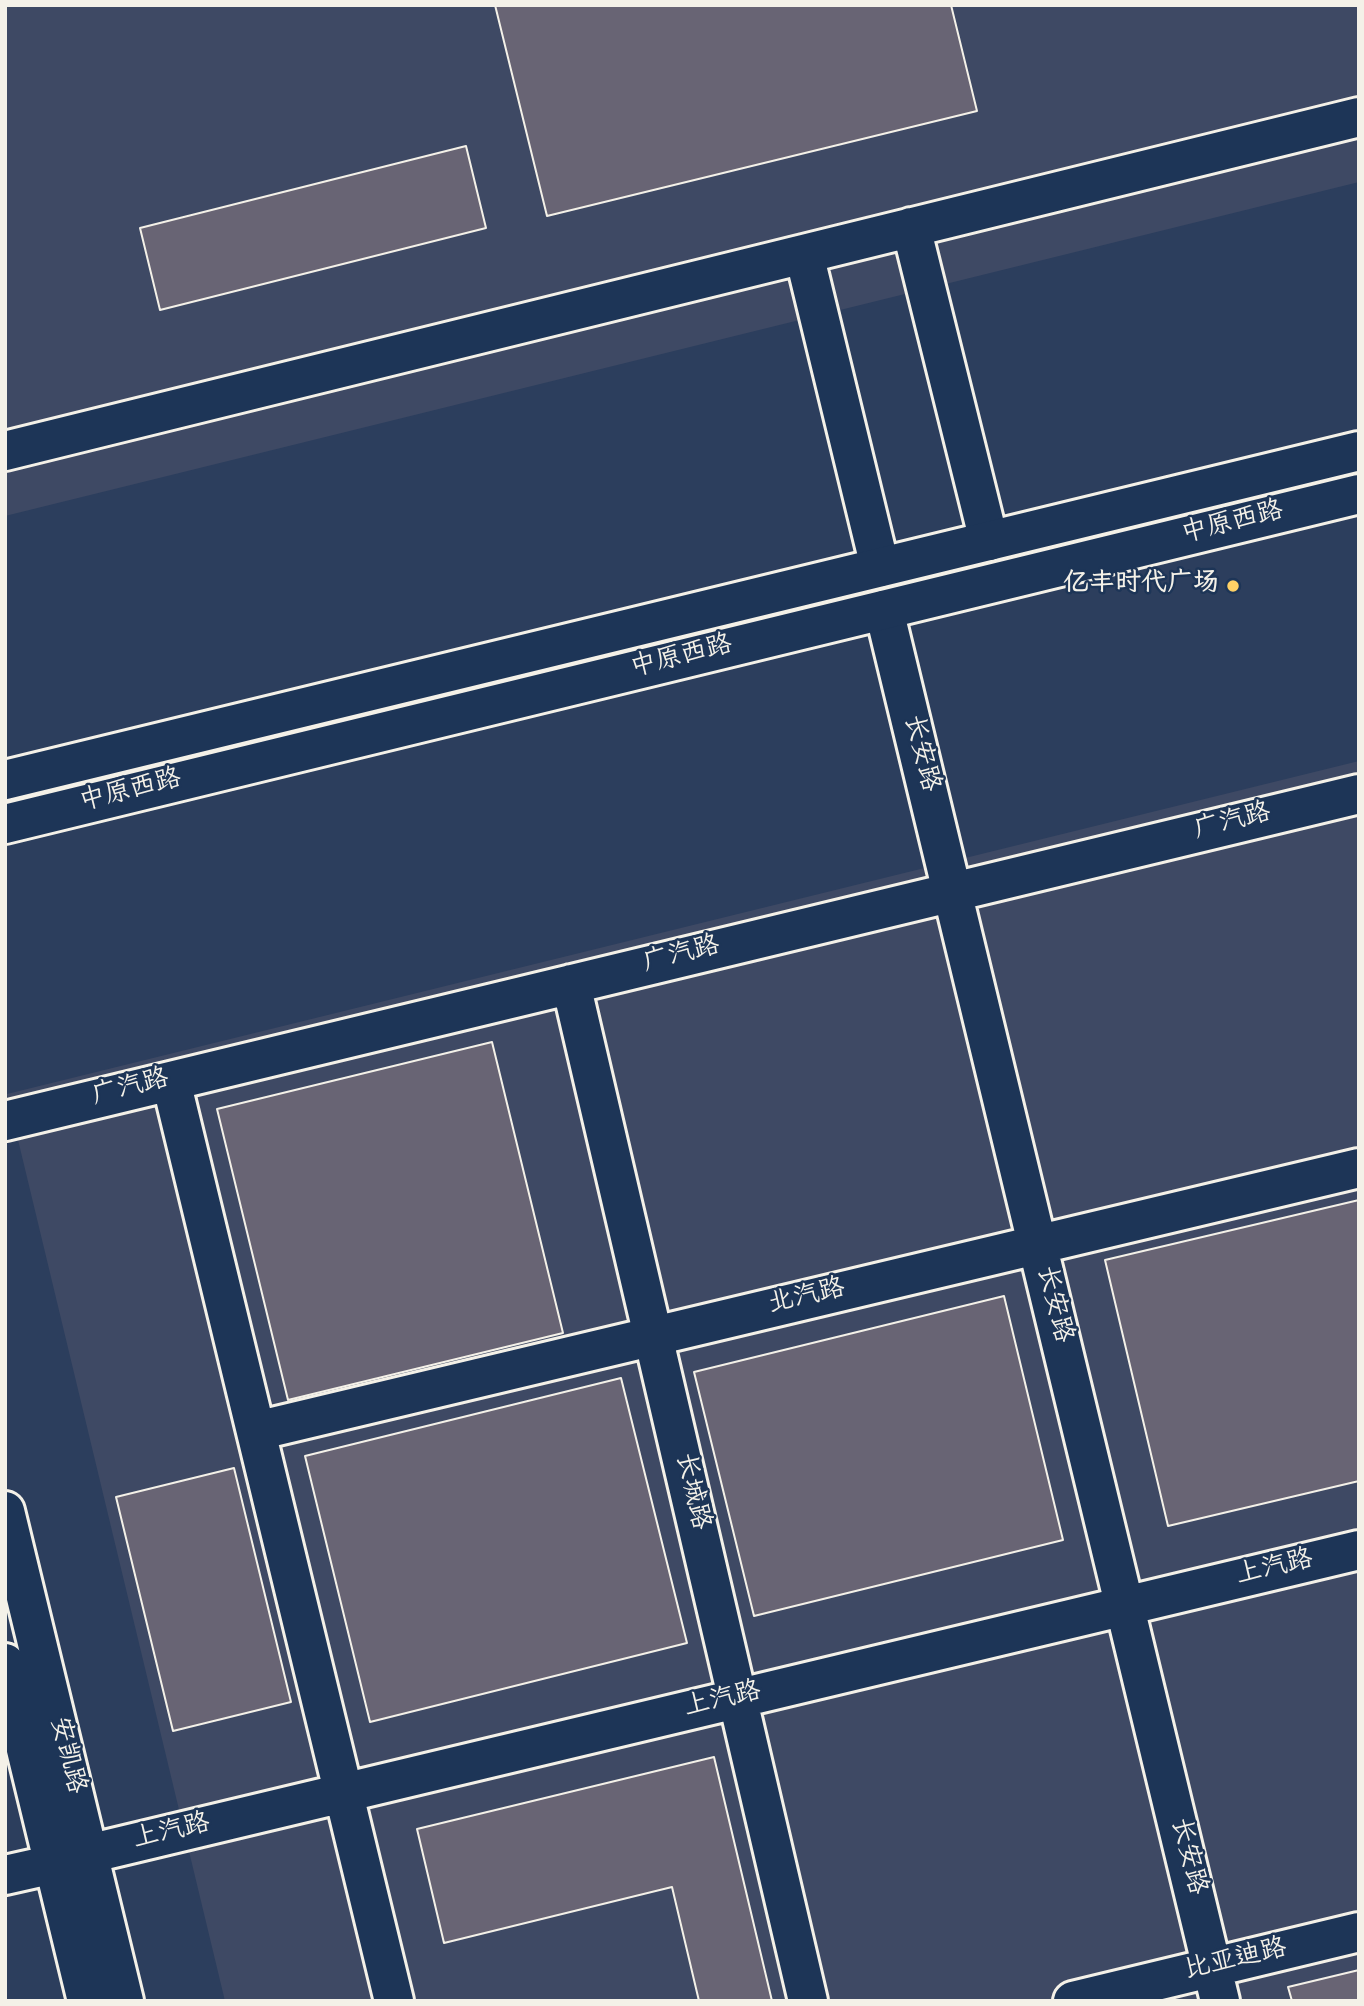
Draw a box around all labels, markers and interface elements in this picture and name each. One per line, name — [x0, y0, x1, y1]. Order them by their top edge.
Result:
street label: 中原西路 — [1179, 497, 1287, 553]
place label: 亿丰时代广场 — [1063, 570, 1219, 602]
marker: 亿丰时代广场 — [1225, 578, 1241, 594]
street label: 中原西路 — [628, 631, 736, 687]
street label: 长安路 — [894, 712, 944, 796]
street label: 中原西路 — [77, 765, 185, 821]
street label: 广汽路 — [1191, 799, 1275, 849]
street label: 广汽路 — [640, 932, 724, 982]
street label: 广汽路 — [89, 1065, 173, 1115]
street label: 长安路 — [1027, 1263, 1077, 1347]
street label: 北汽路 — [765, 1275, 849, 1323]
street label: 长城路 — [666, 1450, 714, 1534]
street label: 上汽路 — [1233, 1546, 1317, 1594]
street label: 上汽路 — [681, 1678, 765, 1726]
street label: 安凯路 — [40, 1714, 90, 1798]
street label: 上汽路 — [130, 1810, 214, 1858]
street label: 长安路 — [1161, 1815, 1211, 1899]
street label: 比亚迪路 — [1182, 1935, 1290, 1989]

